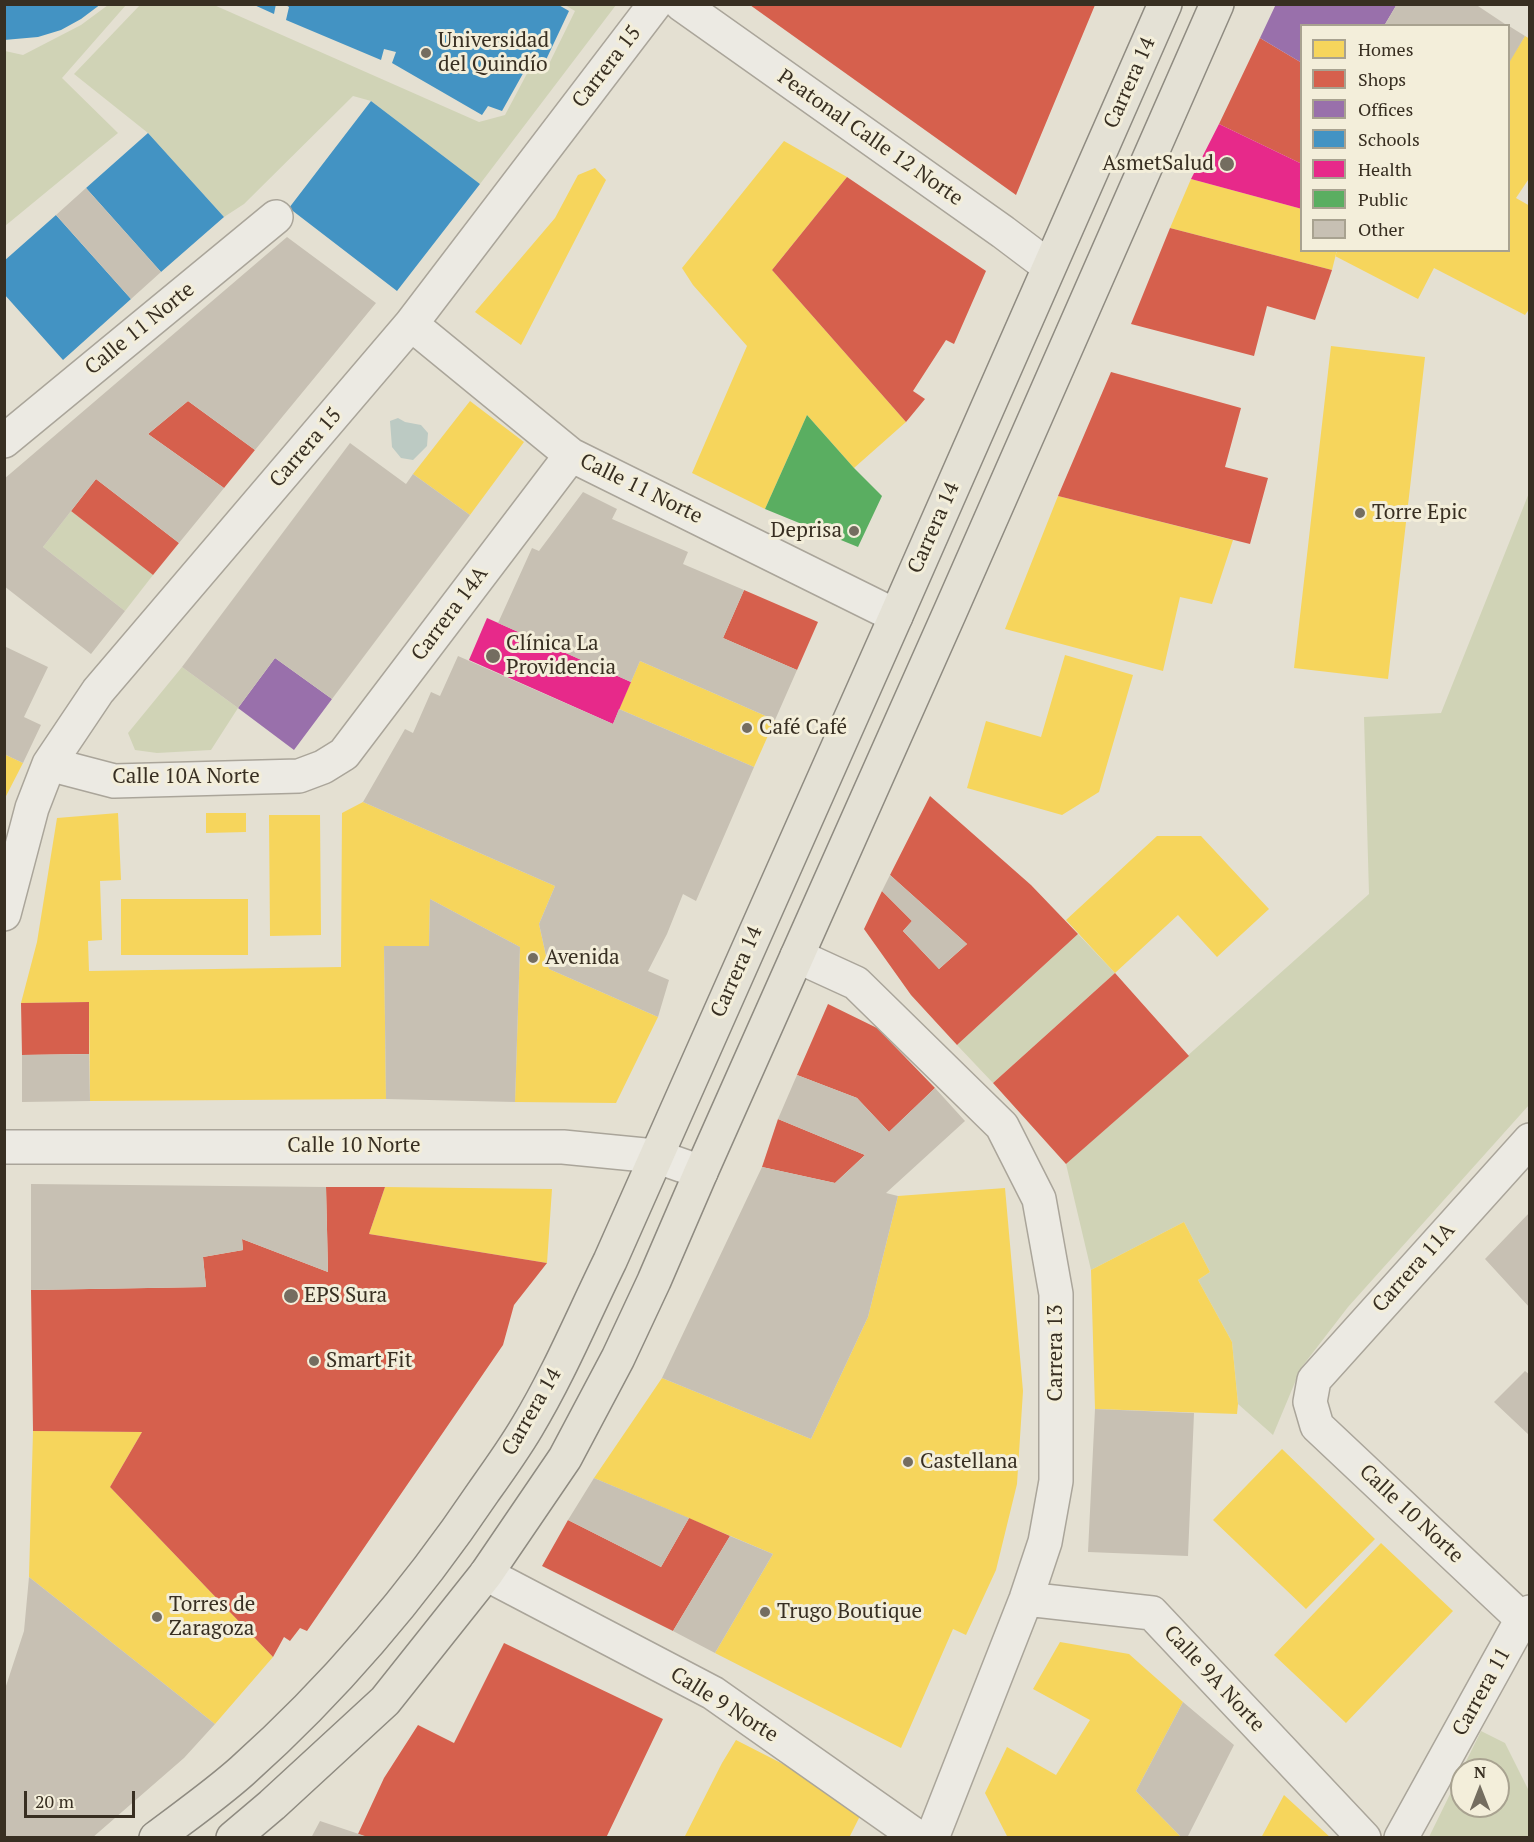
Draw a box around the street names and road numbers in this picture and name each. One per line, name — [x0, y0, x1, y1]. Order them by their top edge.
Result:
street label: Carrera 15 — [567, 21, 647, 113]
street label: Carrera 14 — [1099, 34, 1161, 132]
street label: Peatonal Calle 12 Norte — [773, 65, 967, 211]
street label: Calle 11 Norte — [80, 277, 200, 381]
street label: Carrera 15 — [265, 403, 347, 493]
street label: Calle 11 Norte — [576, 448, 706, 530]
street label: Carrera 14 — [903, 479, 965, 577]
street label: Carrera 14A — [406, 562, 494, 666]
street label: Calle 10A Norte — [112, 764, 260, 790]
street label: Carrera 14 — [706, 923, 768, 1021]
street label: Calle 10 Norte — [287, 1133, 421, 1159]
street label: Carrera 11A — [1367, 1218, 1461, 1318]
street label: Carrera 13 — [1043, 1305, 1069, 1401]
street label: Carrera 14 — [497, 1364, 567, 1460]
street label: Calle 10 Norte — [1354, 1459, 1468, 1569]
street label: Calle 9A Norte — [1158, 1620, 1270, 1738]
street label: Carrera 11 — [1447, 1643, 1517, 1741]
street label: Calle 9 Norte — [666, 1662, 782, 1748]

